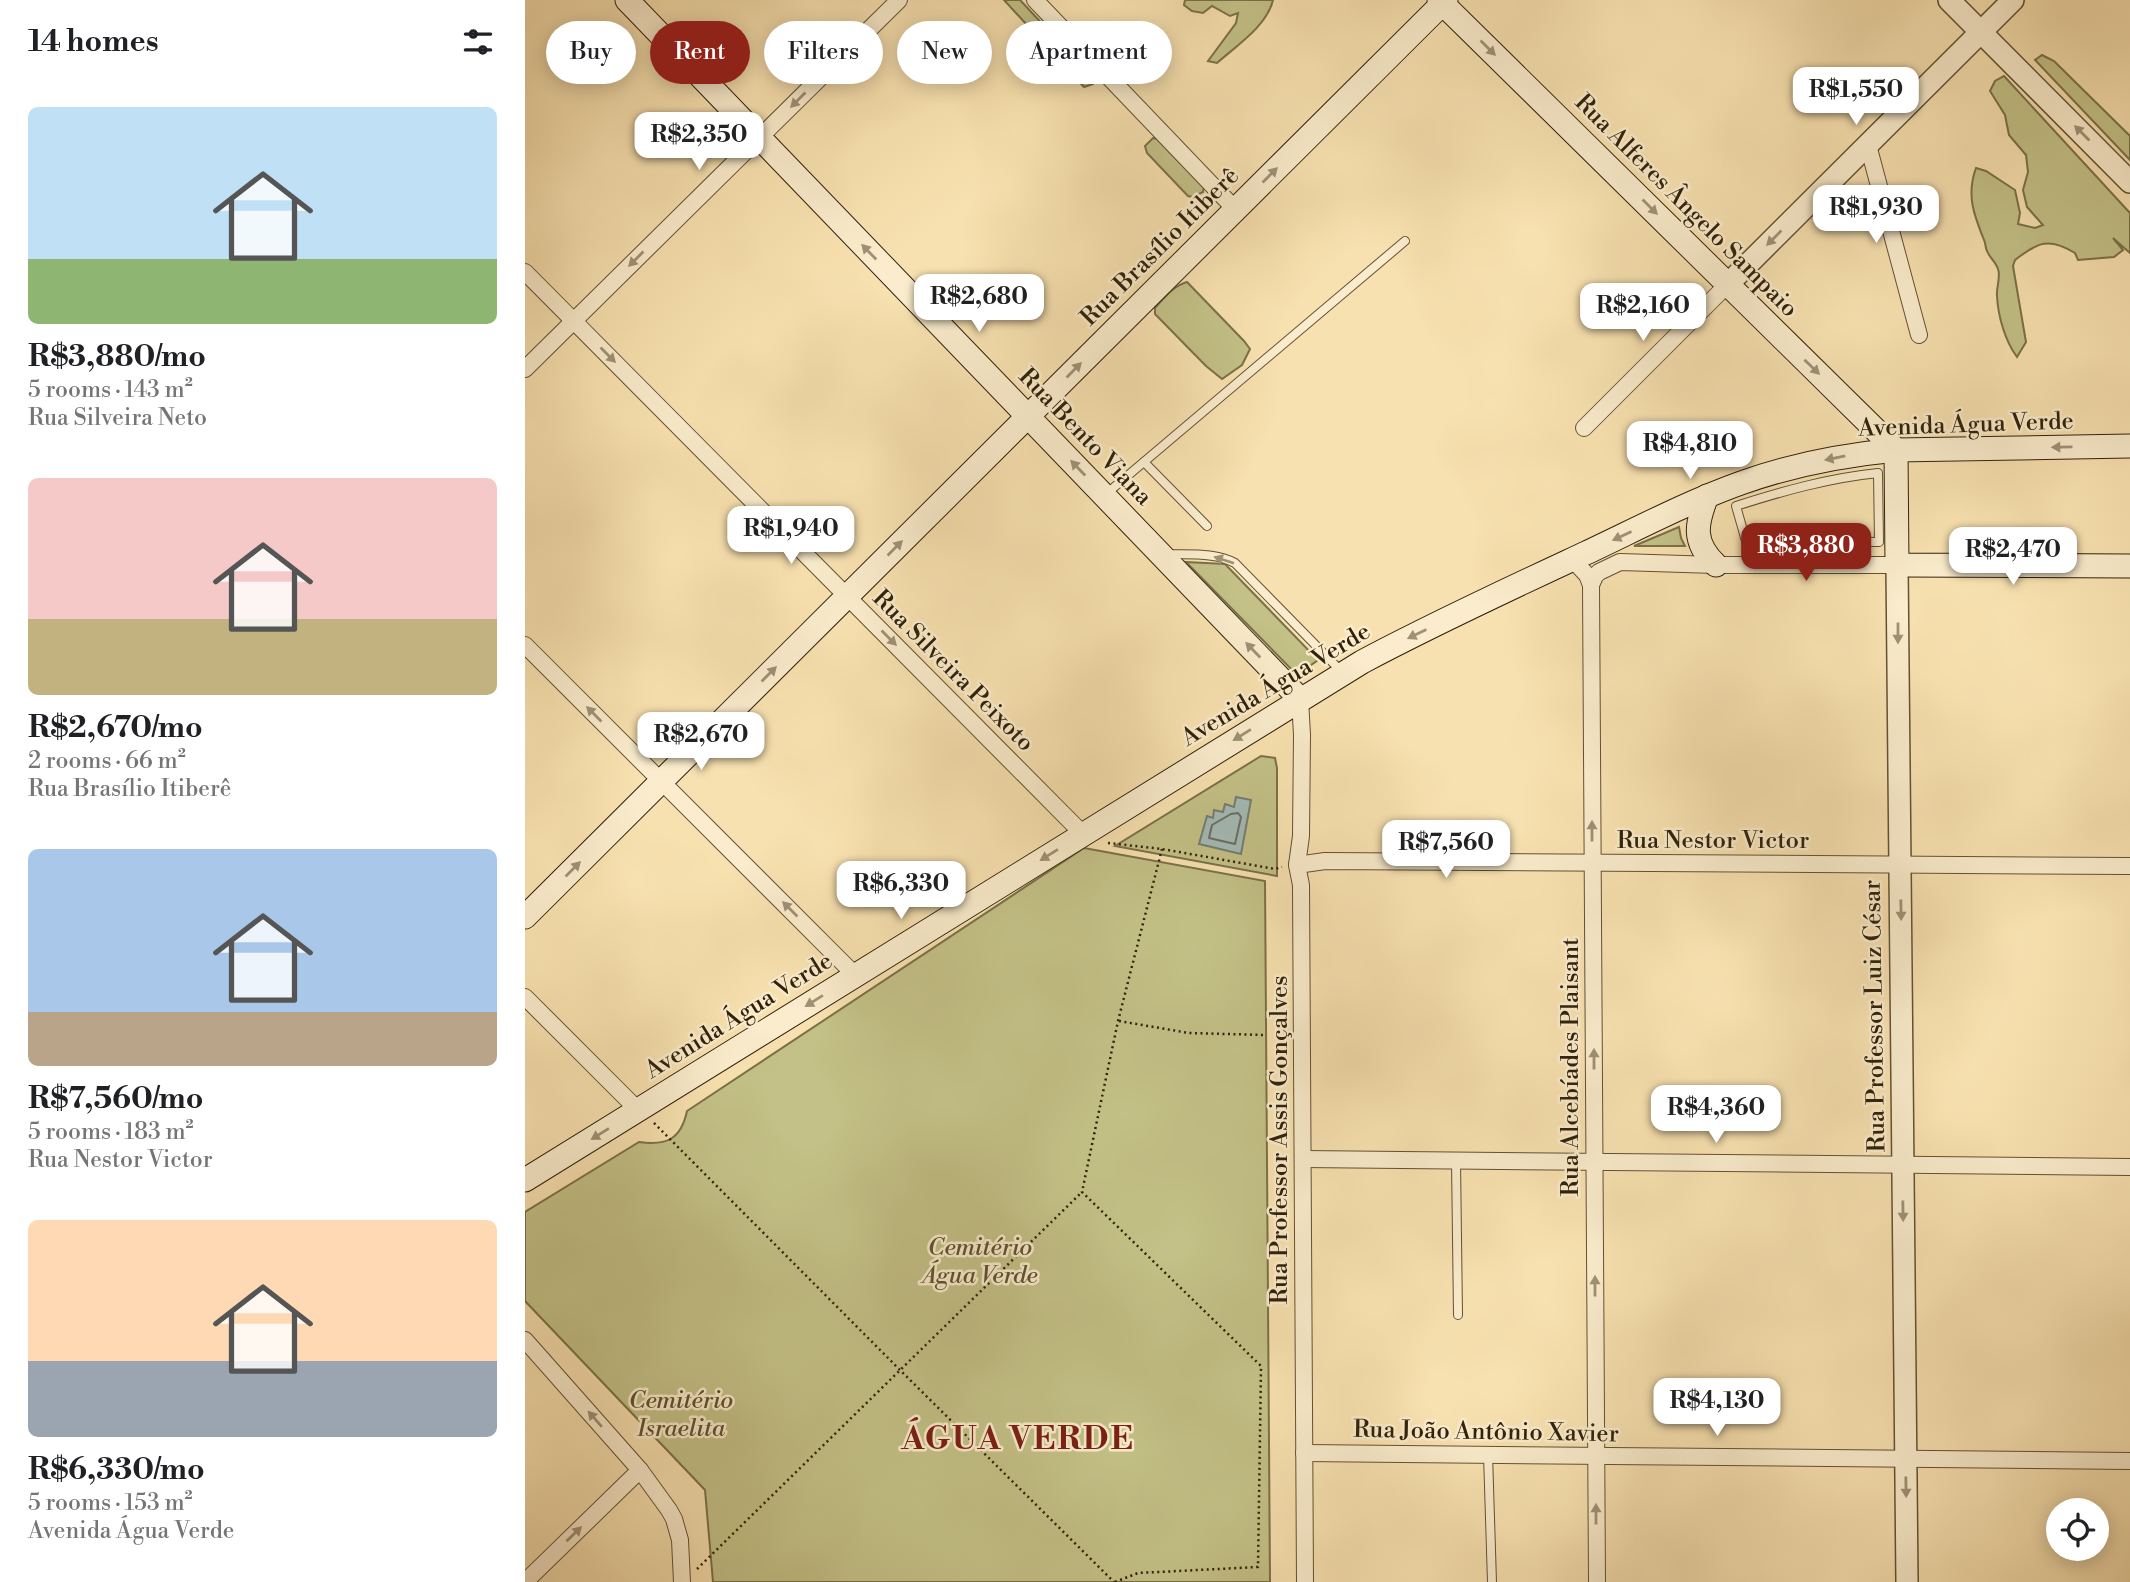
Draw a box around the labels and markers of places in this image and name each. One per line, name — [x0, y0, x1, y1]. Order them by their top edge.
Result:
pin: R$1,550 — [1791, 68, 1921, 127]
pin: R$2,350 — [634, 113, 764, 172]
pin: R$1,930 — [1811, 186, 1941, 245]
pin: R$2,680 — [914, 274, 1044, 334]
pin: R$2,160 — [1578, 284, 1708, 343]
pin: R$4,810 — [1625, 421, 1755, 481]
pin: R$1,940 — [726, 506, 856, 566]
pin: R$3,880 — [1741, 524, 1871, 583]
pin: R$2,470 — [1948, 528, 2078, 587]
pin: R$2,670 — [636, 712, 766, 772]
pin: R$7,560 — [1381, 820, 1511, 880]
pin: R$6,330 — [836, 862, 966, 921]
pin: R$4,360 — [1651, 1086, 1781, 1145]
pin: R$4,130 — [1652, 1378, 1782, 1438]

